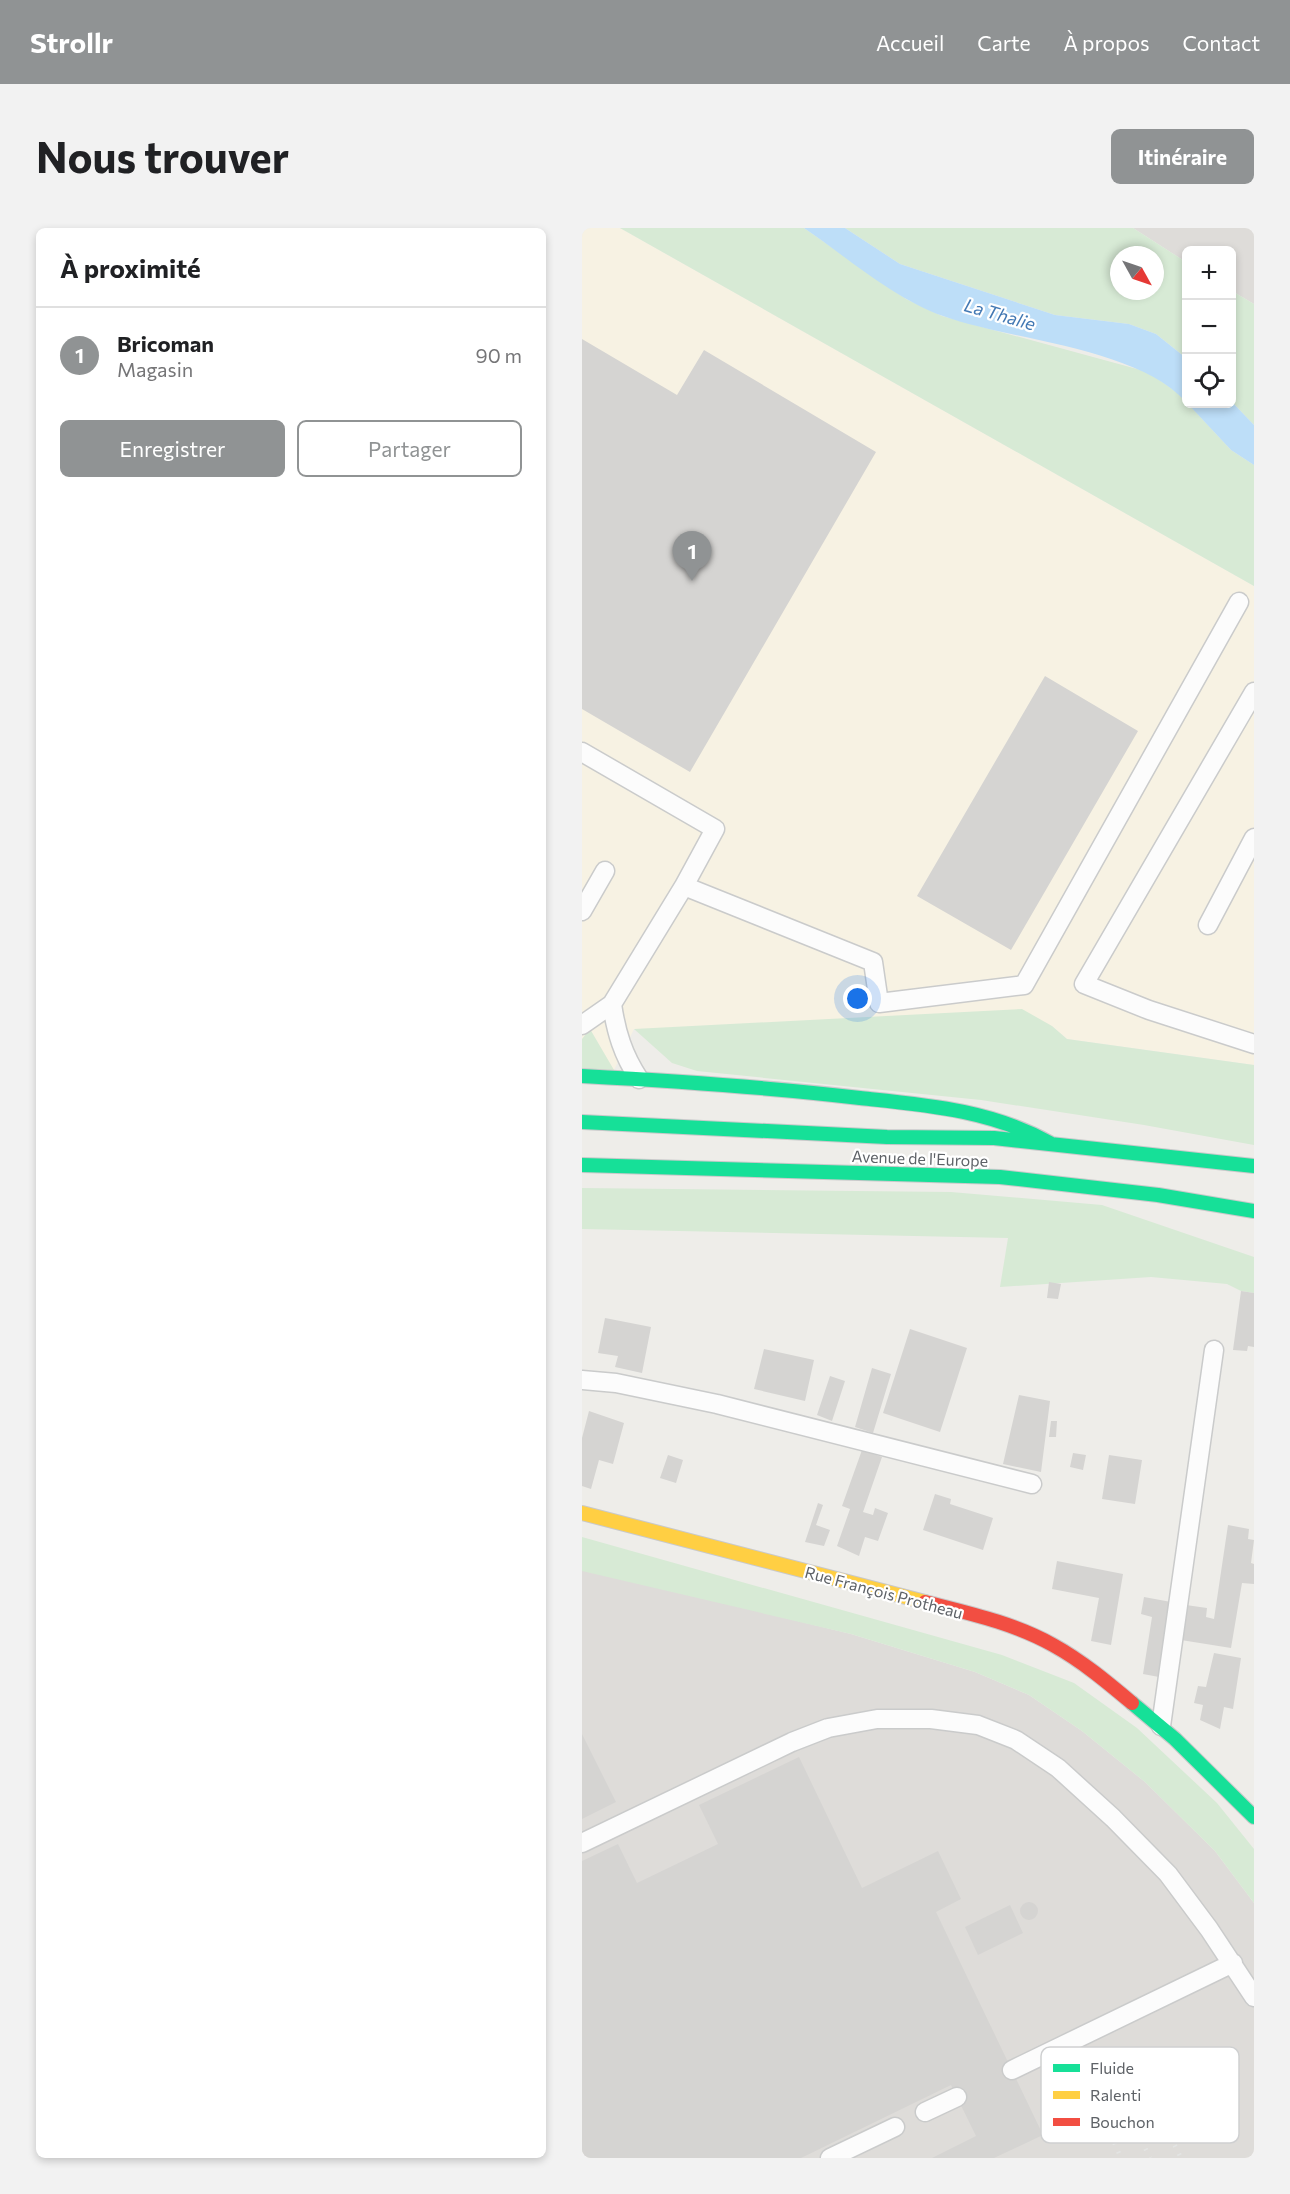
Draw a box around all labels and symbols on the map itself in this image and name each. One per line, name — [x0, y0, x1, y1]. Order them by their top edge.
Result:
north arrow — [1110, 246, 1164, 300]
water label: La Thalie — [962, 293, 1039, 335]
pin: 1 — [672, 532, 712, 581]
your location — [843, 984, 872, 1013]
street label: Avenue de l'Europe — [851, 1146, 989, 1170]
street label: Rue François Protheau — [803, 1562, 965, 1622]
legend — [1041, 2047, 1239, 2143]
text: Fluide — [1090, 2058, 1134, 2077]
text: Ralenti — [1090, 2085, 1141, 2104]
text: Bouchon — [1090, 2112, 1155, 2131]

